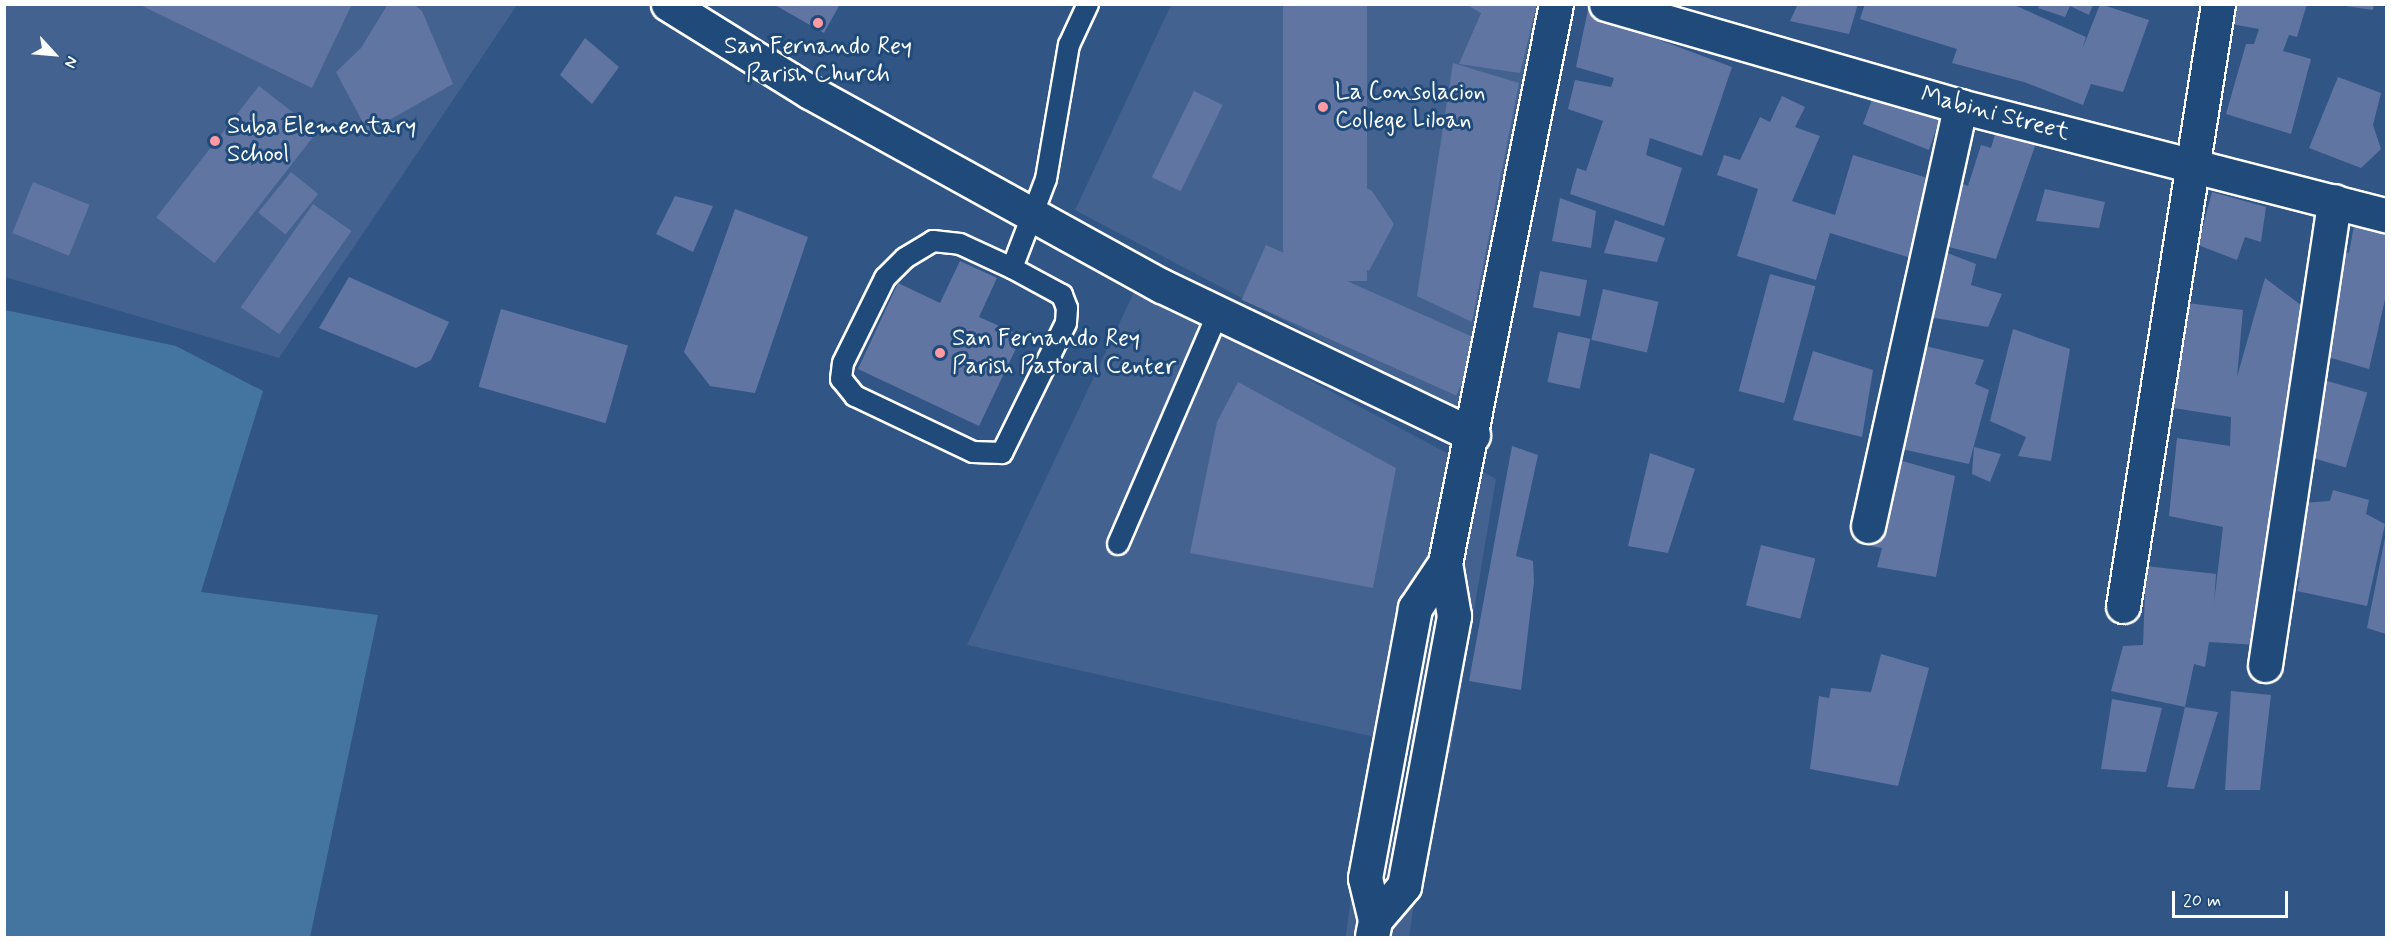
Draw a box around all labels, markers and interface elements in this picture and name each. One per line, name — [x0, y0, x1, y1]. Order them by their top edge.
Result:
marker: San Fernando Rey Parish Church — [811, 16, 825, 30]
north arrow — [24, 24, 84, 84]
place label: San Fernando Rey Parish Church — [725, 33, 911, 89]
text: N — [59, 53, 82, 72]
place label: La Consolacion College Liloan — [1335, 79, 1494, 135]
street label: Mabini Street — [1918, 80, 2072, 148]
marker: La Consolacion College Liloan — [1316, 100, 1330, 114]
place label: Suba Elementary School — [227, 113, 415, 169]
marker: Suba Elementary School — [208, 134, 222, 148]
place label: San Fernando Rey Parish Pastoral Center — [952, 325, 1180, 381]
marker: San Fernando Rey Parish Pastoral Center — [933, 346, 947, 360]
scale bar — [2175, 879, 2290, 917]
text: 20 m — [2183, 889, 2221, 913]

